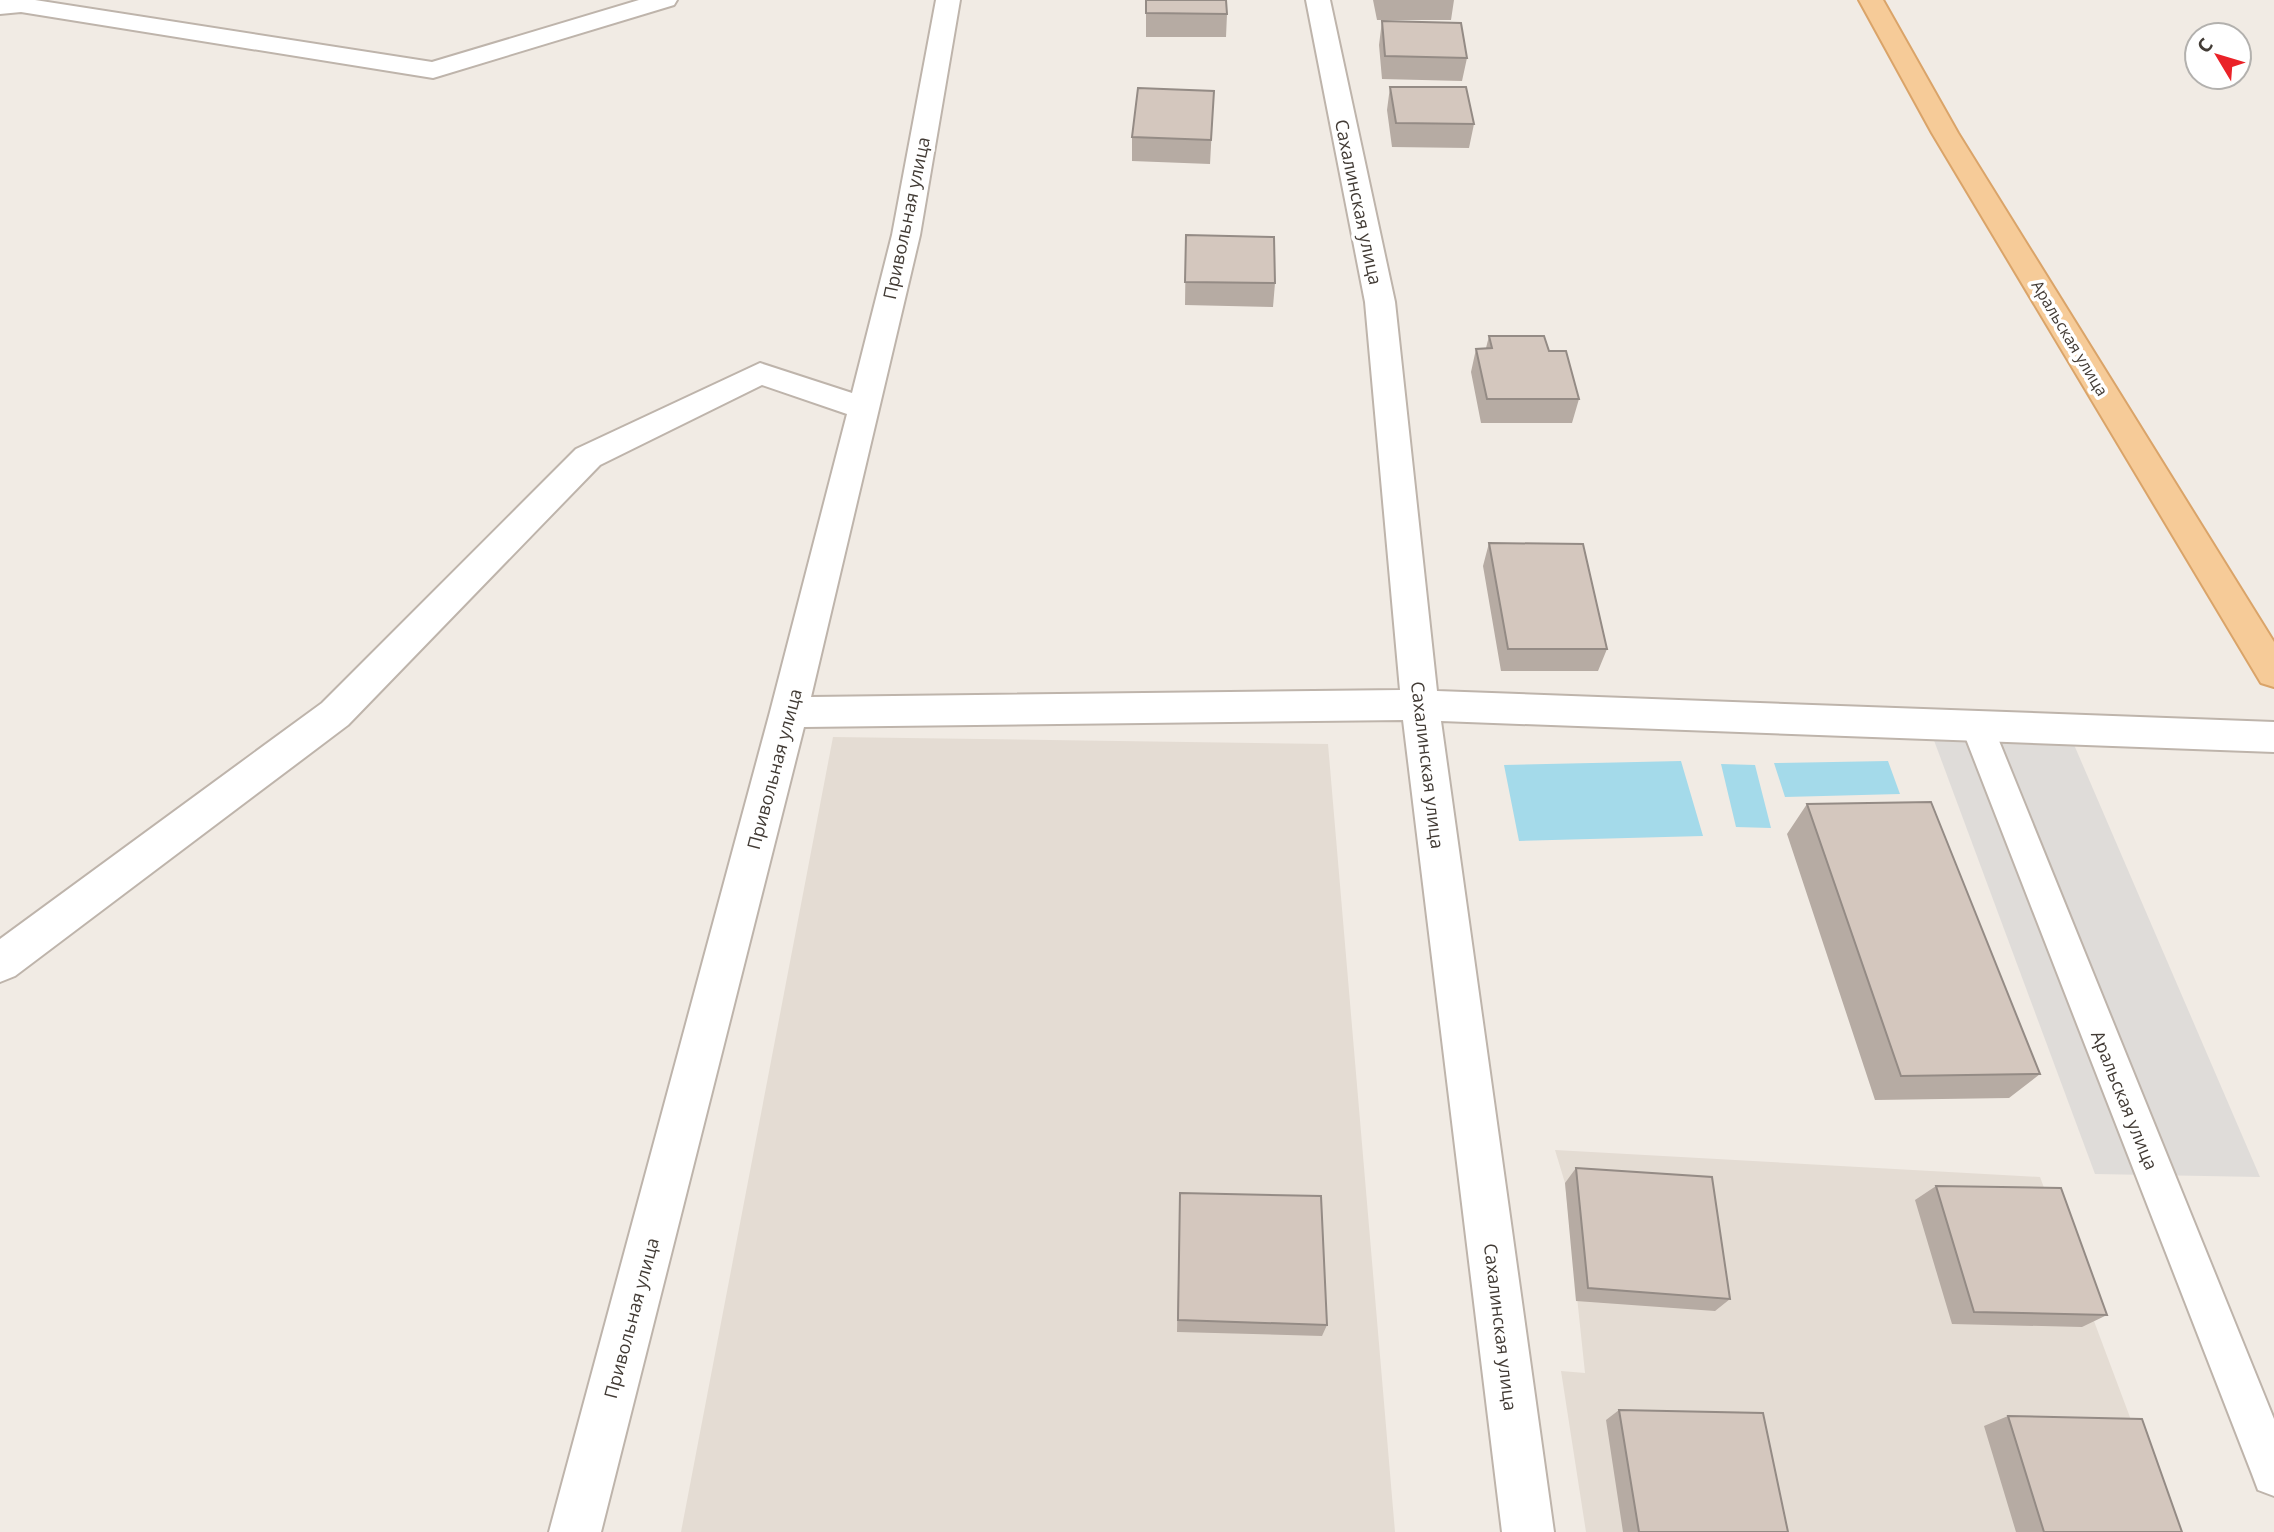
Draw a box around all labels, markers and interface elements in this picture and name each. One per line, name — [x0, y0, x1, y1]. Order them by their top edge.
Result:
north arrow — [2183, 21, 2253, 91]
text: С — [2191, 33, 2219, 58]
street label: Сахалинская улица — [1330, 117, 1388, 287]
street label: Привольная улица — [877, 134, 935, 302]
street label: Аральская улица — [2027, 276, 2113, 400]
street label: Сахалинская улица — [1406, 680, 1450, 850]
street label: Привольная улица — [741, 686, 807, 852]
street label: Аральская улица — [2086, 1027, 2164, 1173]
street label: Привольная улица — [598, 1235, 664, 1401]
street label: Сахалинская улица — [1479, 1242, 1523, 1412]

